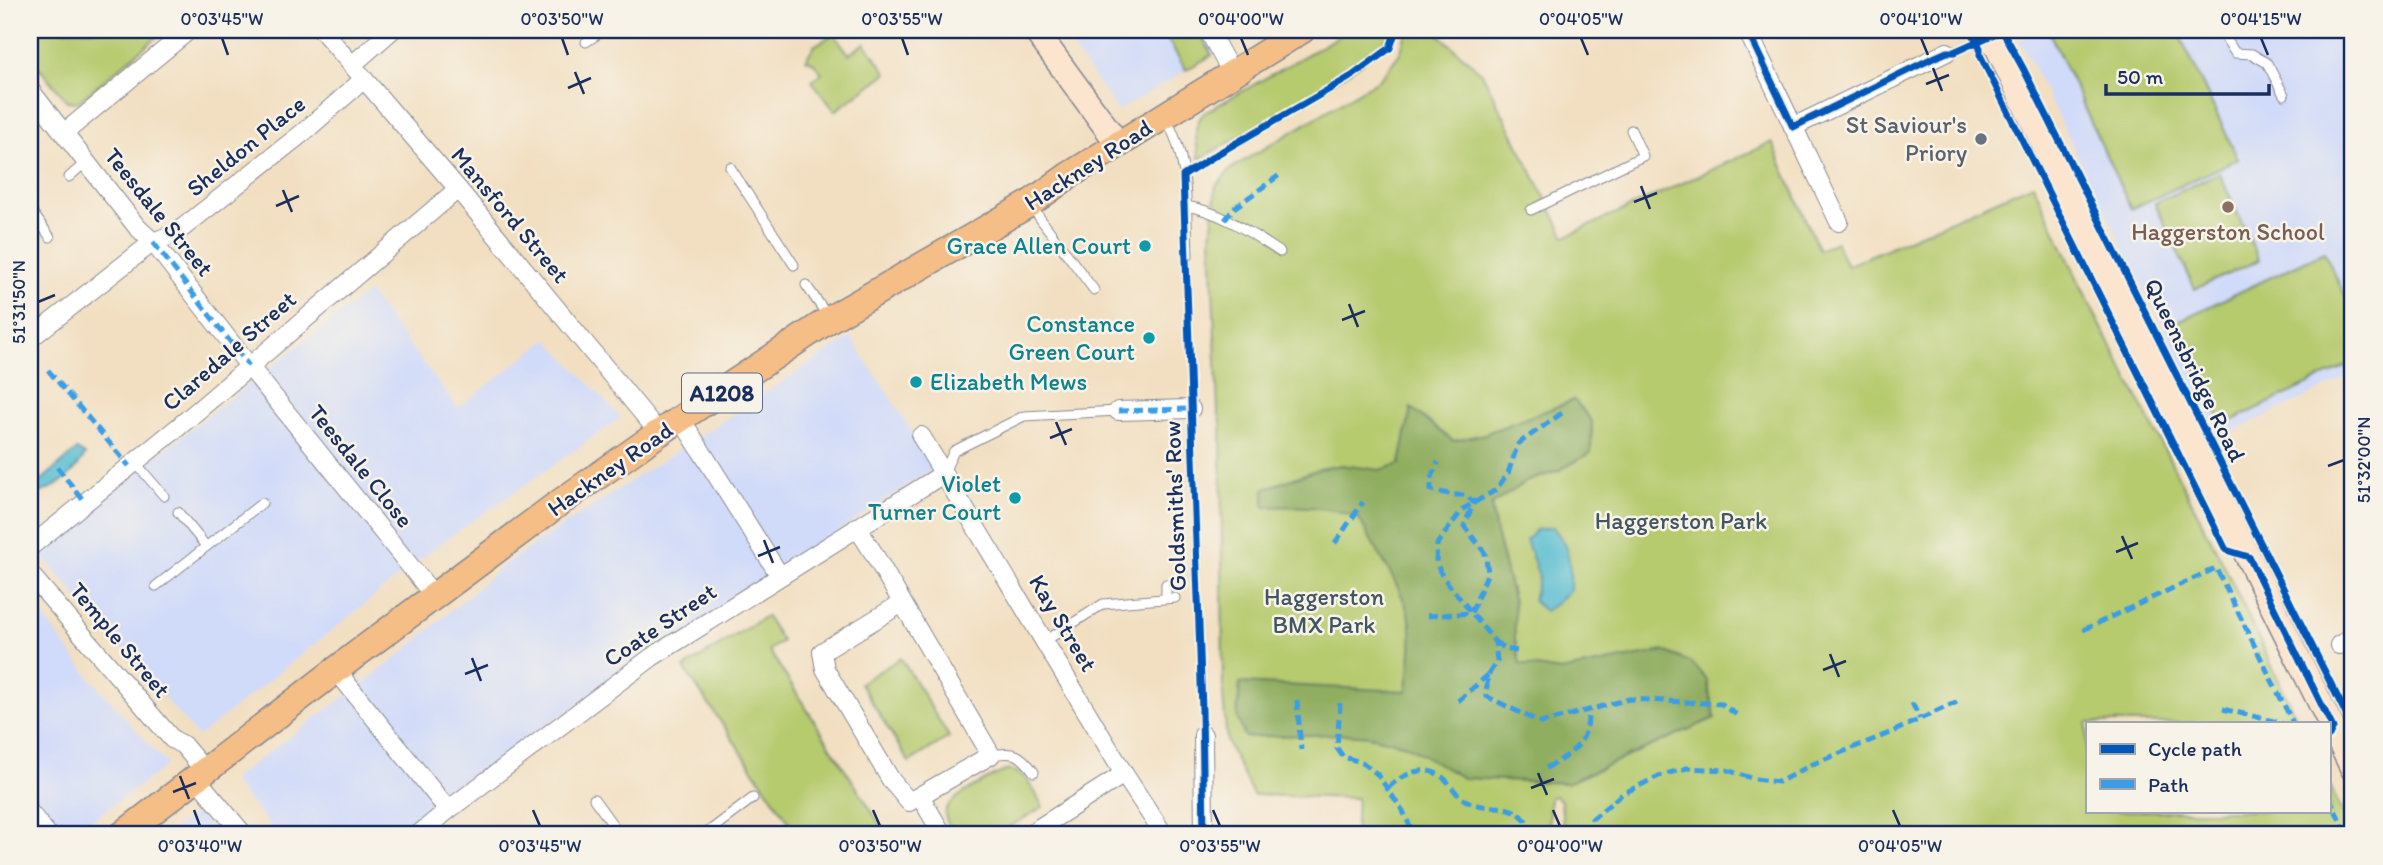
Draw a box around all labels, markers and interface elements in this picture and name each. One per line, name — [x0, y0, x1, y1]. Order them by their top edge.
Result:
text: 0°03'45"W — [181, 8, 263, 30]
text: 0°03'50"W — [520, 8, 604, 30]
text: 0°03'55"W — [861, 8, 943, 30]
text: 0°04'00"W — [1198, 8, 1284, 30]
text: 0°04'05"W — [1539, 8, 1623, 30]
text: 0°04'10"W — [1879, 8, 1963, 30]
text: 0°04'15"W — [2220, 8, 2302, 30]
scale bar — [2106, 52, 2269, 96]
text: 50 m — [2117, 64, 2164, 89]
street label: Sheldon Place — [180, 89, 311, 202]
place label: St Saviour's Priory — [1846, 110, 1968, 167]
street label: Hackney Road — [1018, 112, 1157, 217]
marker: St Saviour's Priory — [1973, 131, 1989, 147]
street label: Mansford Street — [445, 141, 576, 289]
street label: Teesdale Street — [99, 142, 220, 282]
marker: Haggerston School — [2220, 199, 2236, 215]
place label: Haggerston School — [2131, 217, 2325, 246]
place label: Grace Allen Court — [947, 231, 1131, 260]
marker: Grace Allen Court — [1137, 238, 1153, 254]
text: 51°31'50"N — [8, 260, 30, 344]
street label: Queensbridge Road — [2138, 273, 2252, 466]
street label: Claredale Street — [156, 284, 302, 417]
place label: Constance Green Court — [1008, 309, 1135, 366]
marker: Constance Green Court — [1141, 330, 1157, 346]
place label: Elizabeth Mews — [930, 367, 1087, 396]
road number: A1208 — [682, 374, 762, 412]
marker: Elizabeth Mews — [908, 374, 924, 390]
street label: Teesdale Close — [303, 398, 420, 533]
street label: Hackney Road — [541, 415, 678, 522]
text: 51°32'00"N — [2353, 417, 2375, 503]
street label: Goldsmiths' Row — [1157, 420, 1192, 592]
place label: Violet Turner Court — [868, 469, 1001, 526]
marker: Violet Turner Court — [1007, 490, 1023, 506]
park label: Haggerston Park — [1595, 506, 1767, 535]
street label: Kay Street — [1023, 569, 1104, 677]
street label: Temple Street — [64, 576, 177, 703]
street label: Coate Street — [598, 576, 721, 673]
park label: Haggerston BMX Park — [1264, 582, 1384, 639]
legend — [2086, 722, 2330, 812]
text: Cycle path — [2148, 736, 2242, 761]
text: Path — [2148, 772, 2189, 797]
text: 0°03'40"W — [158, 835, 242, 857]
text: 0°03'45"W — [499, 835, 581, 857]
text: 0°03'50"W — [838, 835, 922, 857]
text: 0°03'55"W — [1179, 835, 1261, 857]
text: 0°04'00"W — [1517, 835, 1603, 857]
text: 0°04'05"W — [1858, 835, 1942, 857]

